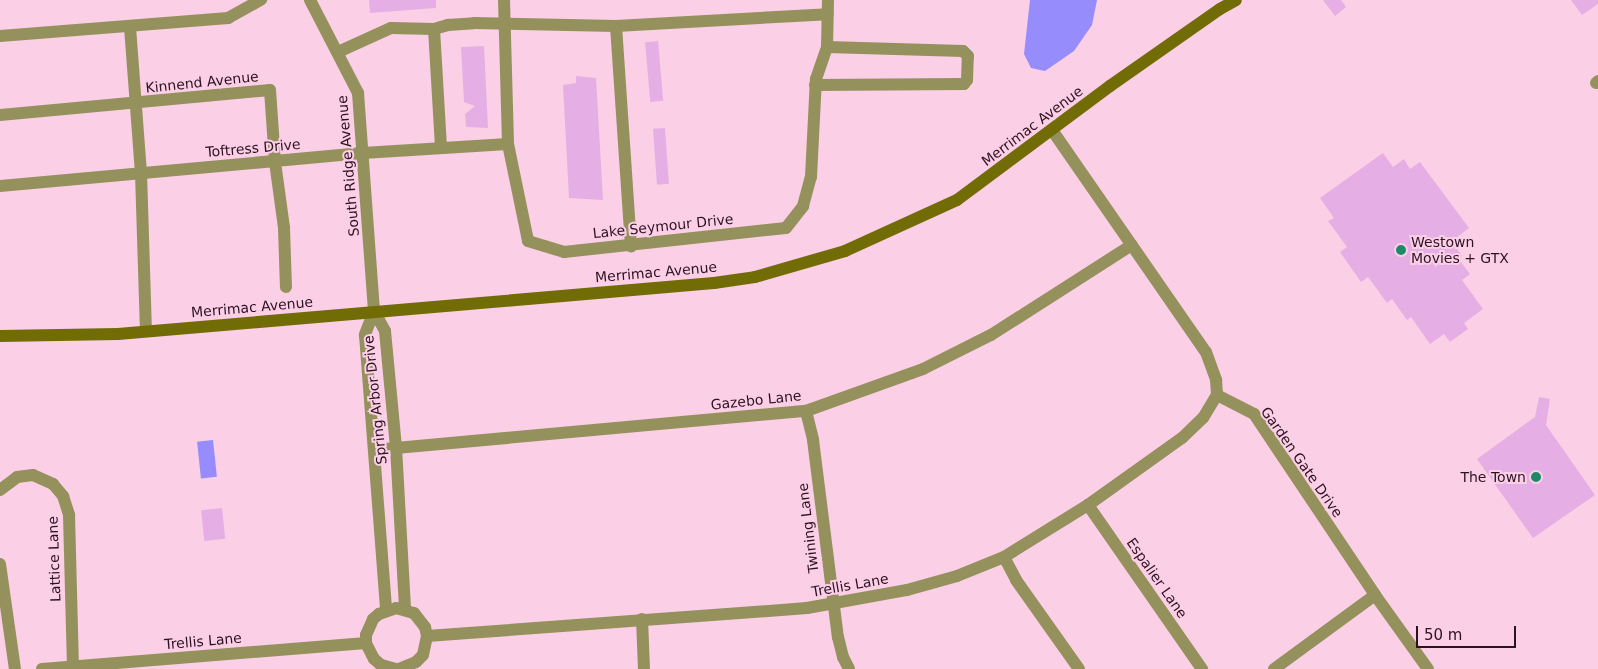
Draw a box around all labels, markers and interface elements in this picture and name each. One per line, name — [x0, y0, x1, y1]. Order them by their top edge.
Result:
street label: Kinnend Avenue — [145, 68, 259, 96]
street label: Merrimac Avenue — [978, 83, 1086, 169]
street label: South Ridge Avenue — [333, 95, 363, 237]
street label: Toftress Drive — [205, 135, 301, 161]
street label: Lake Seymour Drive — [592, 210, 734, 242]
place label: Westown Movies + GTX — [1411, 234, 1509, 266]
marker: Westown Movies + GTX — [1395, 244, 1407, 256]
street label: Merrimac Avenue — [594, 258, 718, 286]
street label: Merrimac Avenue — [190, 293, 314, 321]
street label: Spring Arbor Drive — [360, 335, 390, 465]
street label: Gazebo Lane — [710, 387, 802, 413]
street label: Garden Gate Drive — [1258, 404, 1346, 520]
place label: The Town — [1460, 469, 1526, 485]
marker: The Town — [1530, 471, 1542, 483]
street label: Twining Lane — [794, 482, 822, 574]
street label: Lattice Lane — [44, 516, 64, 602]
street label: Espalier Lane — [1123, 535, 1191, 621]
street label: Trellis Lane — [810, 570, 890, 600]
scale bar — [1418, 616, 1518, 648]
text: 50 m — [1424, 626, 1462, 644]
street label: Trellis Lane — [163, 629, 243, 653]

